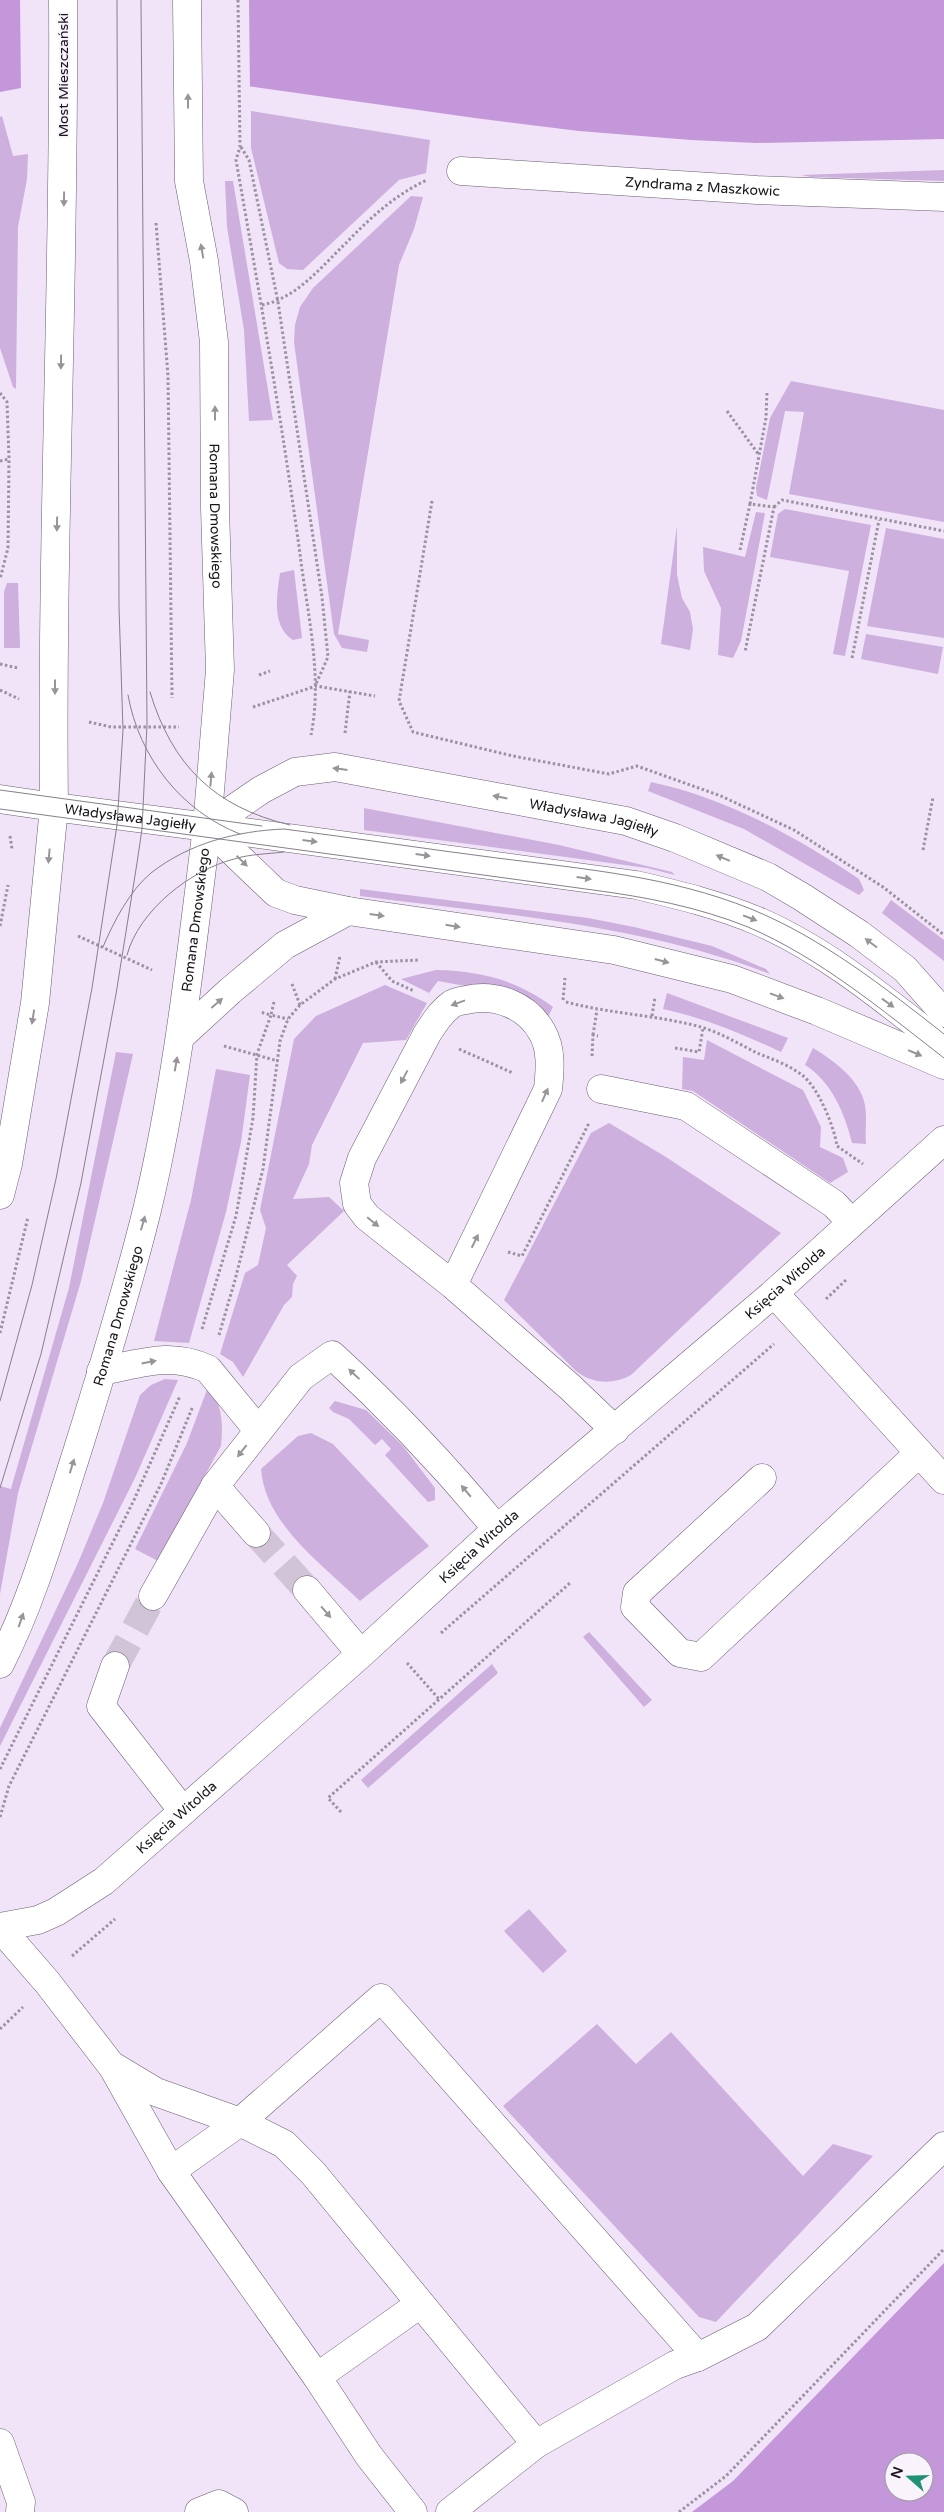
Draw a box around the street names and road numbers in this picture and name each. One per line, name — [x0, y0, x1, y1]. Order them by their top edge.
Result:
street label: Most Mieszczański — [55, 13, 72, 137]
street label: Zyndrama z Maszkowic — [624, 174, 780, 200]
street label: Romana Dmowskiego — [206, 443, 225, 589]
street label: Władysława Jagiełły — [528, 795, 661, 841]
street label: Władysława Jagiełły — [64, 800, 197, 835]
street label: Romana Dmowskiego — [178, 847, 213, 993]
street label: Księcia Witolda — [742, 1243, 829, 1323]
street label: Romana Dmowskiego — [90, 1244, 147, 1388]
street label: Księcia Witolda — [436, 1506, 522, 1587]
street label: Księcia Witolda — [133, 1777, 220, 1857]

